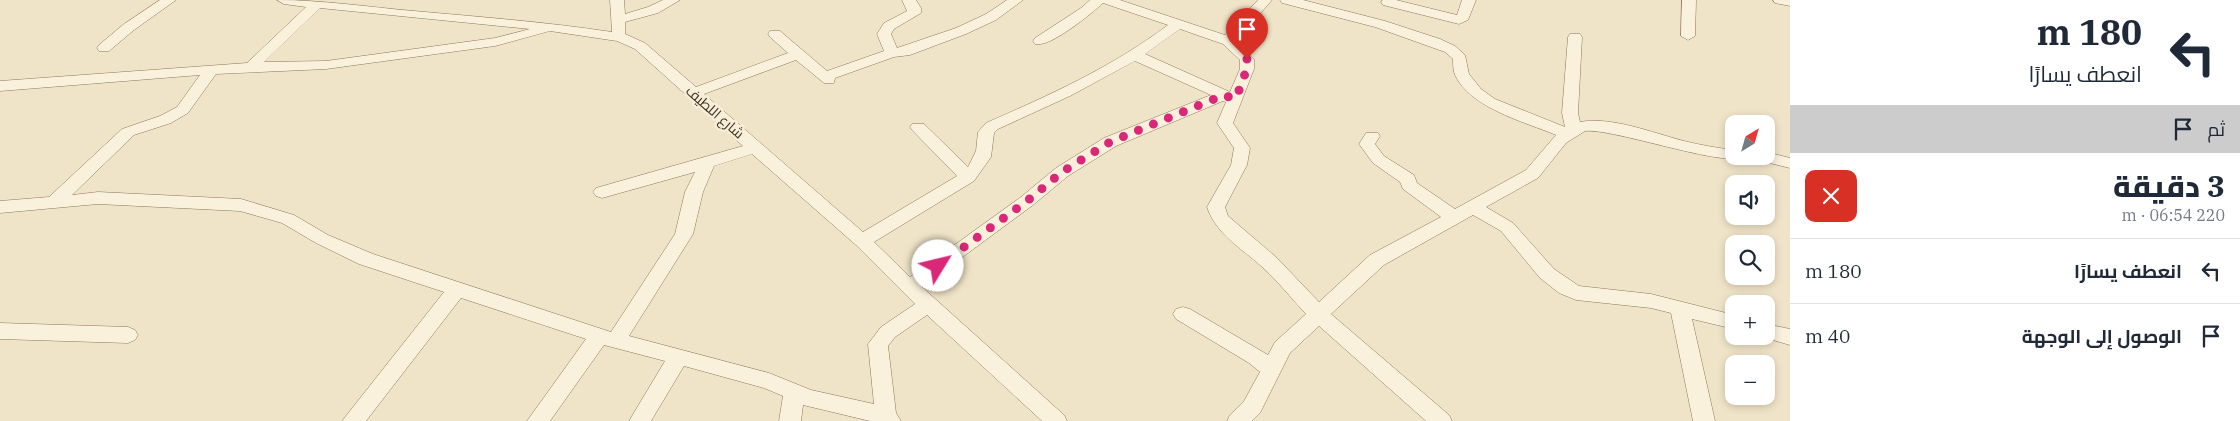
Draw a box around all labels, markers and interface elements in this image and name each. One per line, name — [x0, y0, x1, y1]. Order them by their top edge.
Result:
pin — [1226, 8, 1268, 59]
text: 180 m — [2037, 9, 2142, 55]
icon: arrive — [1233, 15, 1261, 43]
icon: left — [2160, 20, 2225, 85]
text: انعطف يسارًا — [2028, 59, 2142, 88]
street label: شارع اللطيف — [682, 82, 748, 142]
north arrow — [1725, 115, 1775, 165]
map controls — [1725, 115, 1775, 405]
icon: arrive — [2169, 115, 2197, 143]
text: ثم — [2207, 117, 2225, 141]
text: 3 دقيقة — [2113, 166, 2225, 205]
button: close — [1805, 170, 1857, 222]
button: sound — [1725, 175, 1775, 225]
text: 220 m · 06:54 — [2122, 205, 2225, 225]
button: search — [1725, 235, 1775, 285]
position arrow — [911, 239, 963, 291]
icon: left — [2197, 257, 2225, 285]
text: 180 m — [1805, 259, 1862, 283]
text: انعطف يسارًا — [2074, 259, 2182, 283]
button: + — [1725, 295, 1775, 345]
icon: arrive — [2197, 322, 2225, 350]
text: 40 m — [1805, 324, 1850, 348]
text: الوصول إلى الوجهة — [2022, 324, 2182, 348]
button: − — [1725, 355, 1775, 405]

